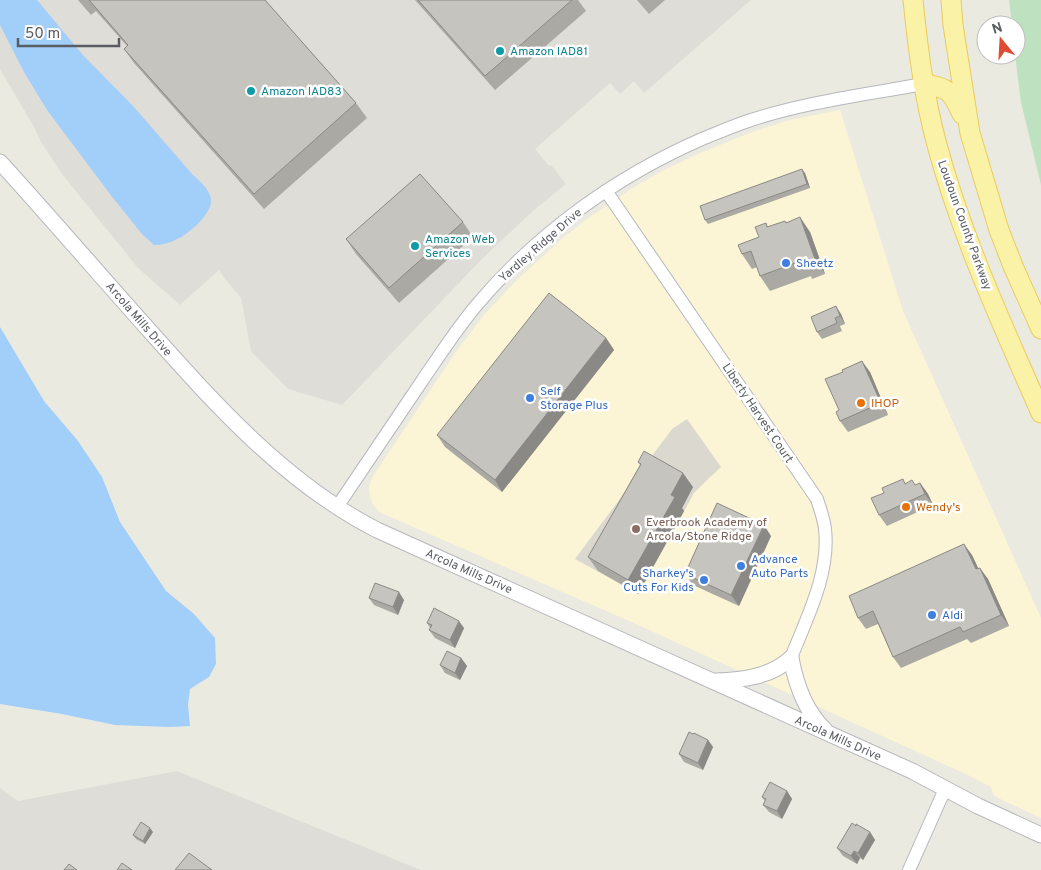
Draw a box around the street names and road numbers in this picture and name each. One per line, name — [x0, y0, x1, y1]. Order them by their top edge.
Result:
street label: Loudoun County Parkway — [933, 158, 995, 292]
street label: Yardley Ridge Drive — [496, 205, 586, 286]
street label: Arcola Mills Drive — [102, 279, 175, 360]
street label: Liberty Harvest Court — [718, 361, 796, 466]
street label: Arcola Mills Drive — [423, 546, 515, 598]
street label: Arcola Mills Drive — [792, 713, 884, 765]

